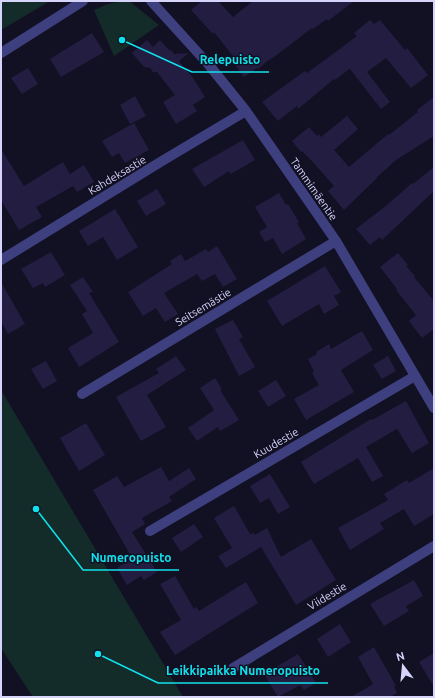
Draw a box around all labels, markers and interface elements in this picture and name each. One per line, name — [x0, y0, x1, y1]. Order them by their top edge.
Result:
callout: Relepuisto — [192, 48, 269, 72]
text: Relepuisto — [200, 53, 260, 66]
street label: Kahdeksastie — [86, 153, 148, 197]
street label: Tammimäentie — [288, 155, 340, 223]
street label: Seitsemästie — [173, 286, 233, 328]
street label: Kuudestie — [252, 425, 300, 461]
callout: Numeropuisto — [83, 546, 179, 570]
text: Numeropuisto — [91, 551, 171, 564]
street label: Viidestie — [305, 580, 349, 612]
north arrow — [383, 646, 423, 686]
text: N — [395, 649, 406, 663]
callout: Leikkipaikka Numeropuisto — [158, 659, 328, 683]
text: Leikkipaikka Numeropuisto — [166, 664, 320, 677]

